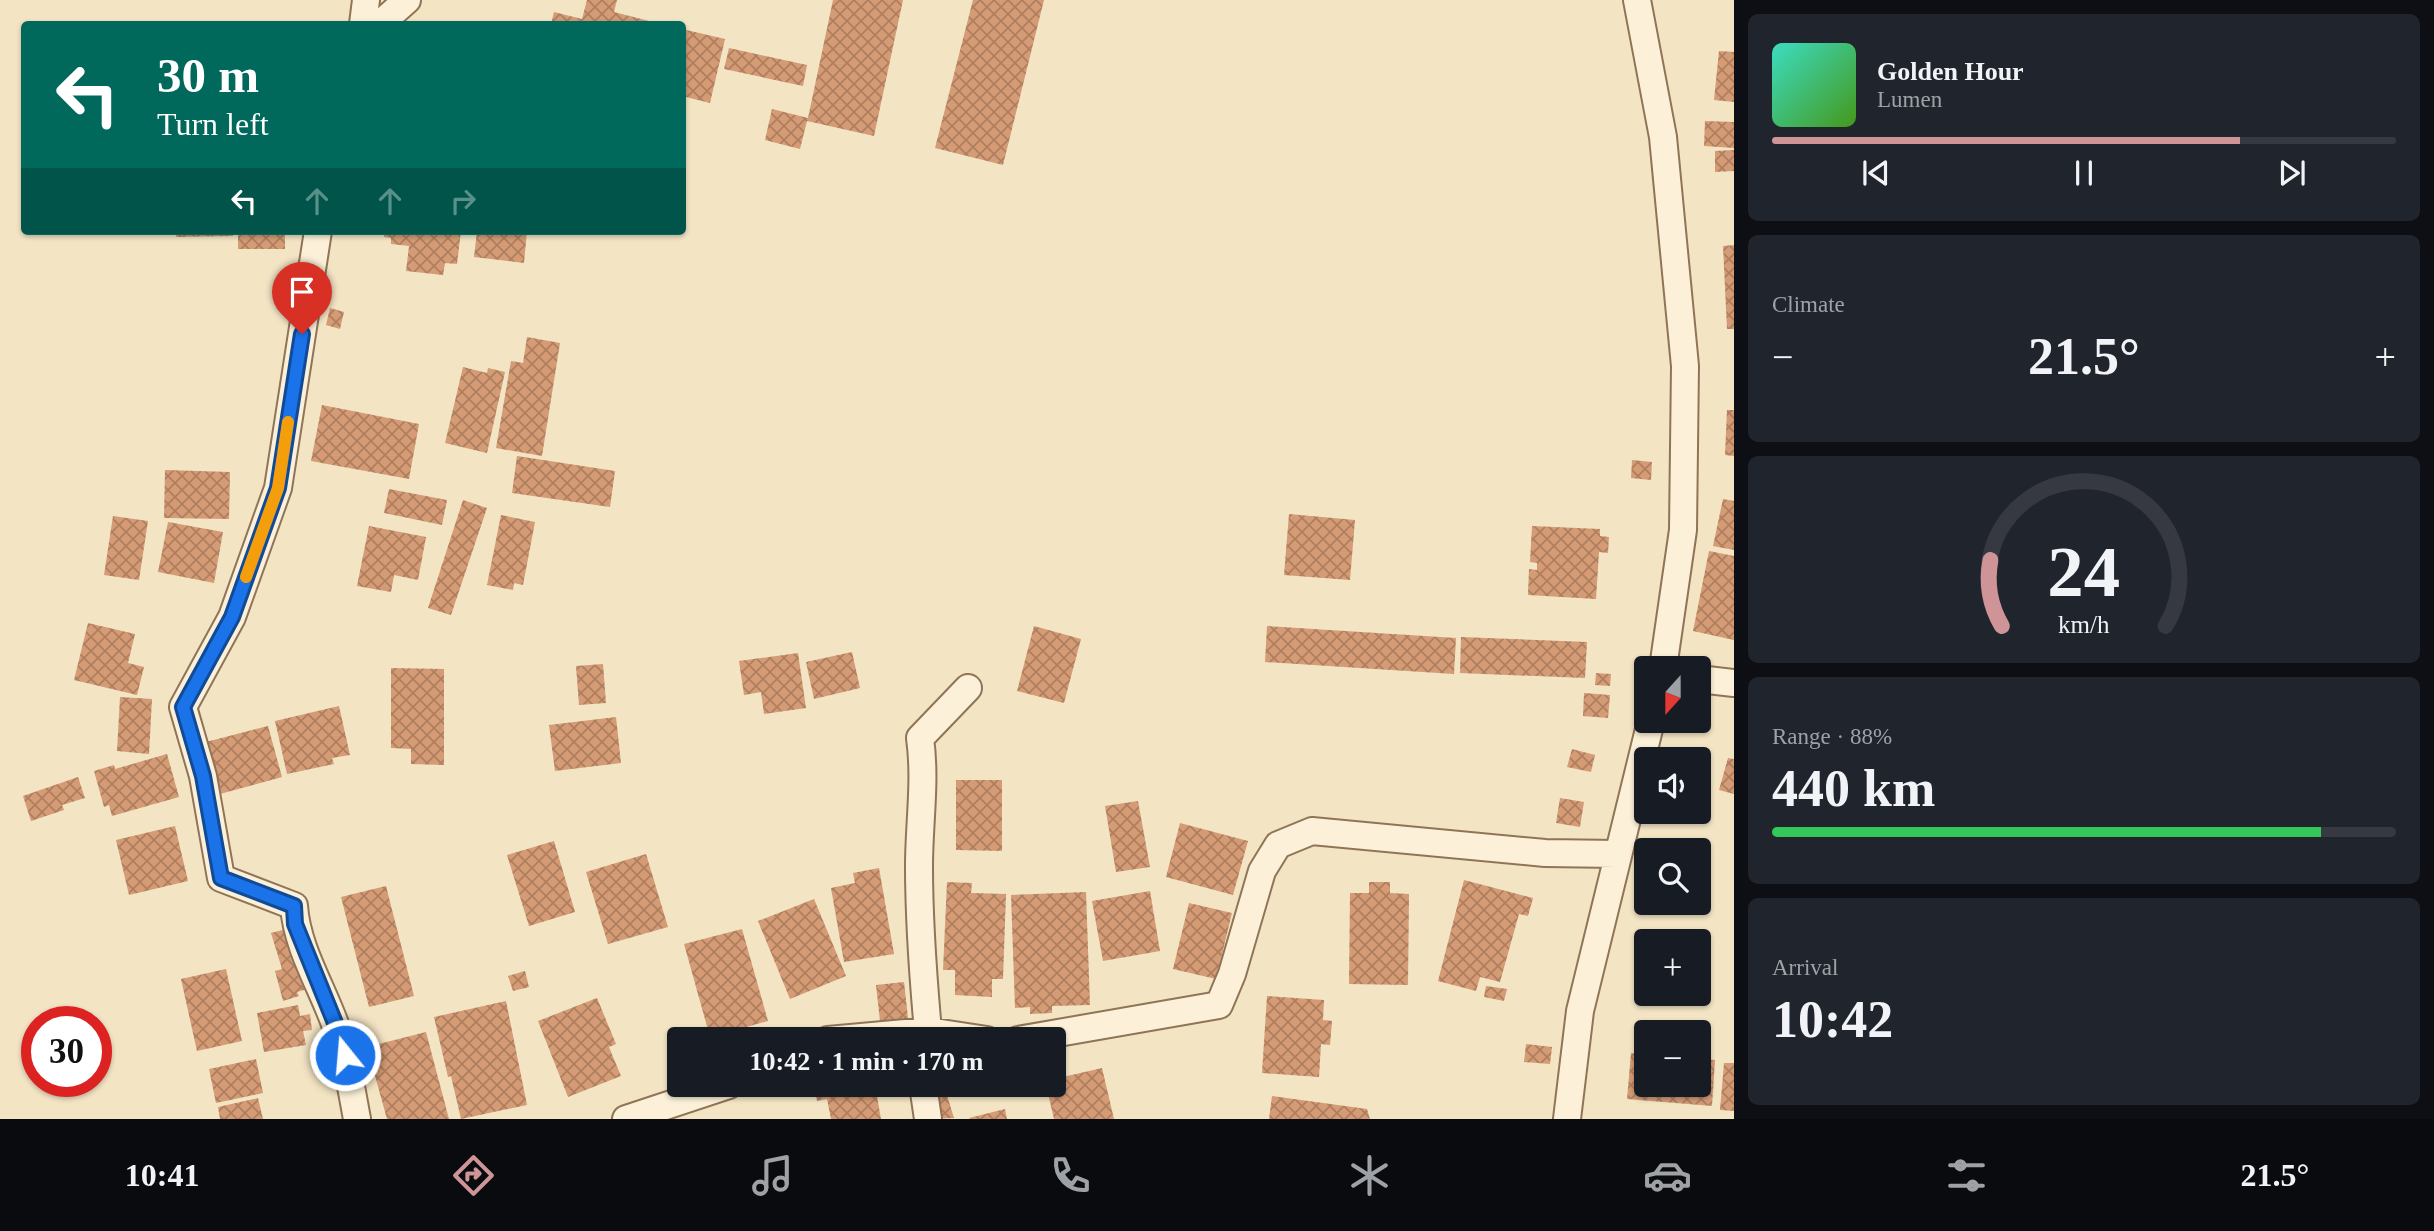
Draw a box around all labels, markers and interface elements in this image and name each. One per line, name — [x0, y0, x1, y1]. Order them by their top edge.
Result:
text: 30 m — [157, 48, 259, 103]
icon: left — [42, 49, 133, 140]
text: Golden Hour — [1877, 57, 2024, 86]
text: Lumen — [1877, 87, 1942, 112]
text: Turn left — [157, 106, 269, 142]
icon: previous — [1857, 154, 1895, 192]
icon: pause — [2065, 154, 2103, 192]
icon: next — [2273, 154, 2311, 192]
icon: left — [225, 182, 263, 220]
icon: ahead — [298, 182, 336, 220]
icon: ahead — [371, 182, 409, 220]
icon: right — [444, 182, 482, 220]
pin — [272, 262, 332, 334]
icon: arrive — [283, 273, 321, 311]
text: Climate — [1772, 292, 1845, 317]
text: 21.5° — [2028, 328, 2140, 385]
text: − — [1772, 336, 1793, 378]
text: + — [2375, 336, 2396, 378]
text: 24 — [2048, 531, 2120, 612]
text: km/h — [2058, 610, 2110, 637]
north arrow — [1634, 656, 1712, 733]
map controls — [1634, 656, 1711, 1097]
text: Range · 88% — [1772, 724, 1892, 749]
button: sound — [1634, 747, 1711, 824]
text: 440 km — [1772, 760, 1935, 817]
button: search — [1634, 838, 1711, 915]
button: + — [1634, 929, 1711, 1006]
text: Arrival — [1772, 955, 1838, 980]
text: 10:42 — [1772, 991, 1893, 1048]
speed limit sign: 30 — [21, 1006, 112, 1097]
position arrow — [308, 1018, 382, 1092]
button: − — [1634, 1020, 1711, 1097]
text: 10:42 · 1 min · 170 m — [750, 1047, 984, 1076]
icon: directions — [449, 1151, 498, 1200]
icon: music — [748, 1151, 797, 1200]
icon: phone — [1046, 1151, 1095, 1200]
icon: climate — [1345, 1151, 1394, 1200]
icon: car — [1643, 1151, 1692, 1200]
icon: filters — [1942, 1151, 1991, 1200]
text: 10:41 — [125, 1157, 199, 1193]
text: 21.5° — [2240, 1157, 2309, 1193]

